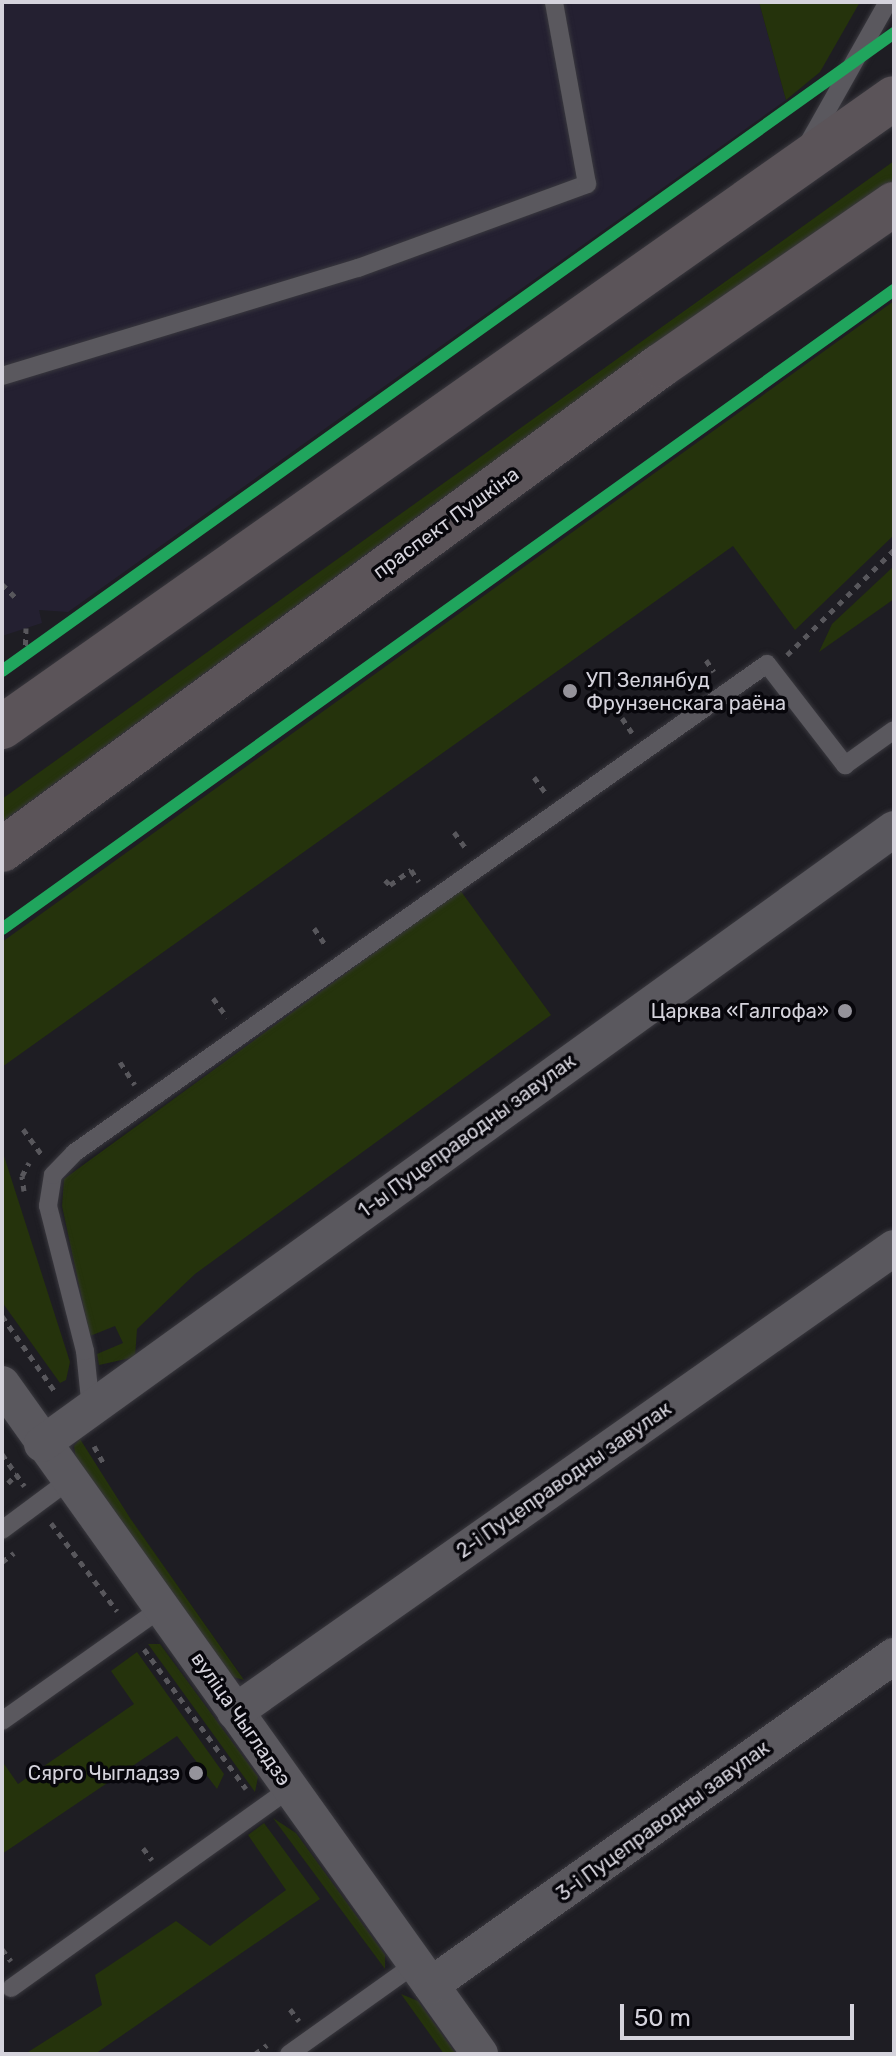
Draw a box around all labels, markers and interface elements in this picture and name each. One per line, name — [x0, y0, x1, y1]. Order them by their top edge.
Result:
street label: праспект Пушкіна — [368, 462, 524, 584]
place label: УП Зелянбуд Фрунзенскага раёна — [586, 668, 786, 715]
marker: УП Зелянбуд Фрунзенскага раёна — [561, 682, 579, 700]
place label: Царква «Галгофа» — [651, 999, 829, 1023]
marker: Царква «Галгофа» — [836, 1002, 854, 1020]
street label: 1-ы Пуцеправодны завулак — [354, 1049, 580, 1223]
street label: 2-і Пуцеправодны завулак — [452, 1397, 676, 1563]
street label: вуліца Чыгладзэ — [186, 1648, 296, 1790]
street label: 3-і Пуцеправодны завулак — [552, 1736, 774, 1906]
place label: Сярго Чыгладзэ — [28, 1761, 180, 1785]
marker: Сярго Чыгладзэ — [187, 1764, 205, 1782]
scale bar — [624, 1988, 858, 2038]
text: 50 m — [634, 2004, 691, 2032]

